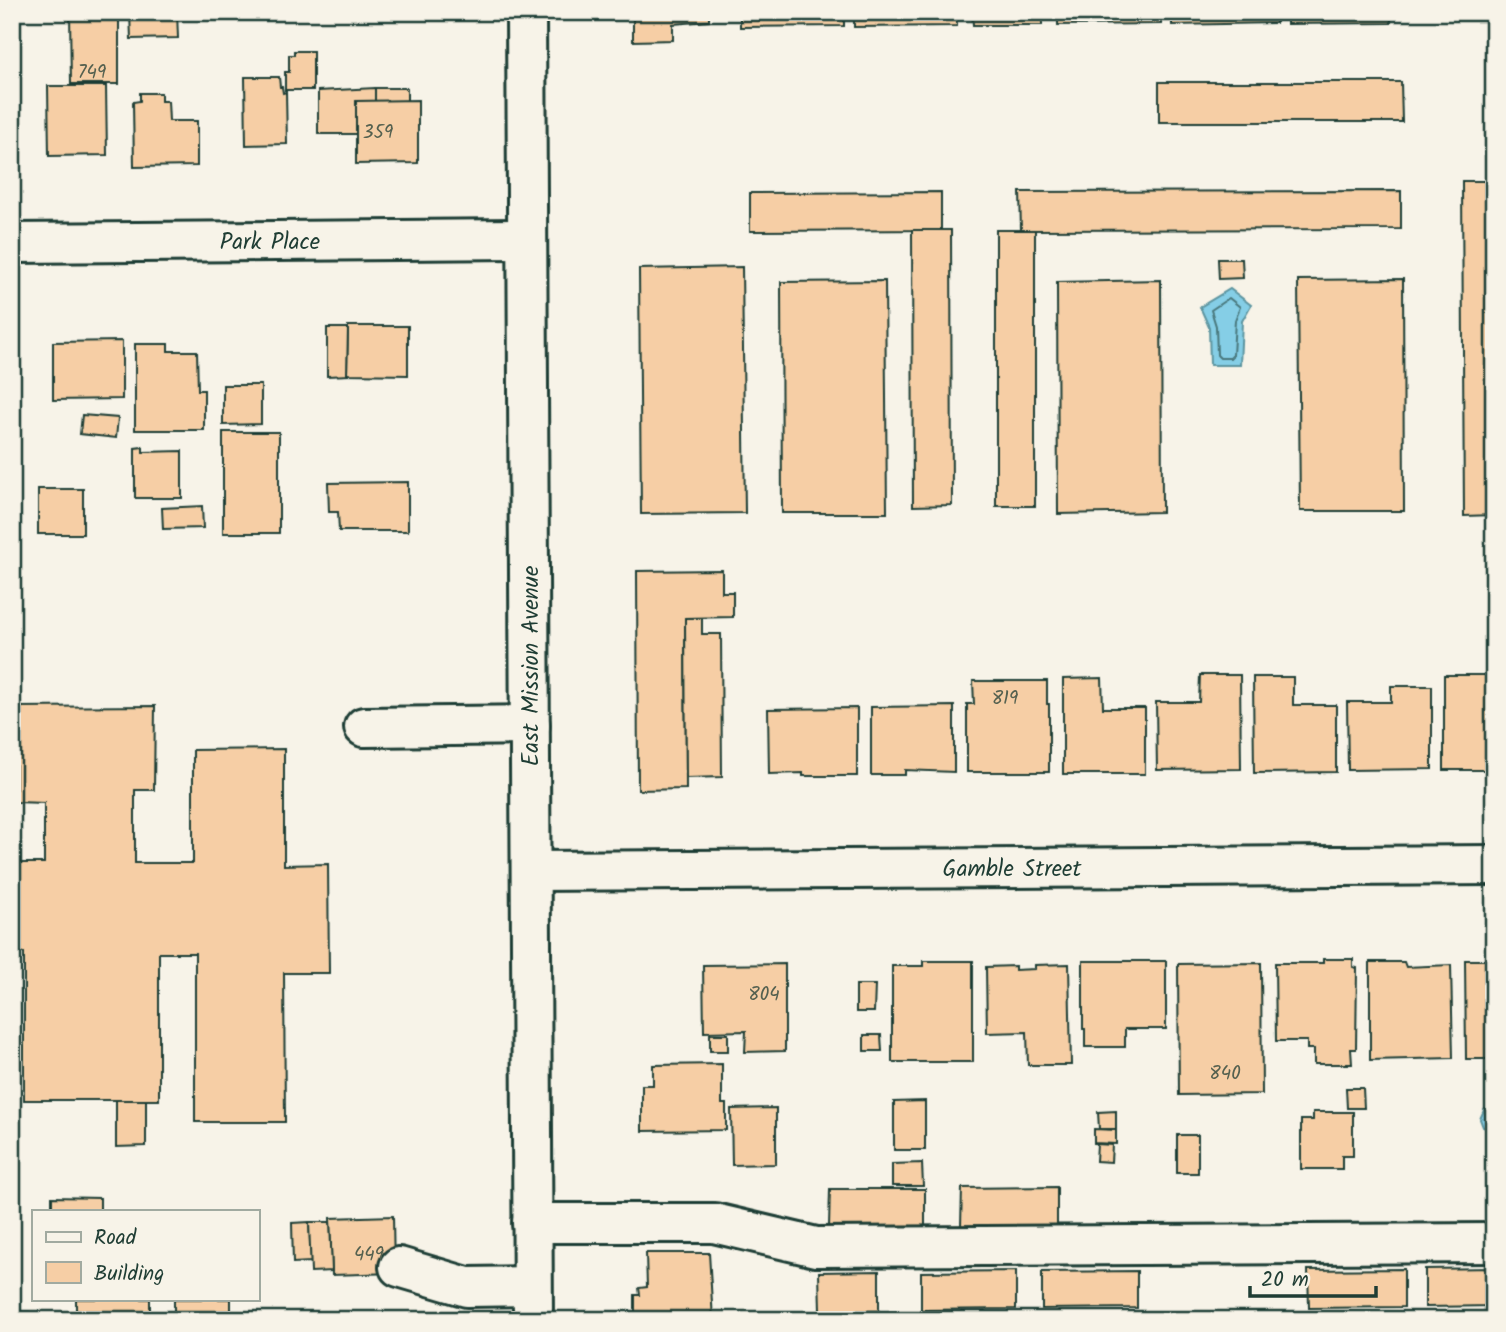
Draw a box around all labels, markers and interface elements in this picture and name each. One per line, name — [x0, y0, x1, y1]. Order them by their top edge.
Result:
house number: 749 — [78, 58, 106, 88]
house number: 359 — [363, 118, 393, 148]
street label: Park Place — [220, 225, 320, 261]
street label: East Mission Avenue — [514, 566, 550, 766]
house number: 819 — [992, 684, 1018, 714]
street label: Gamble Street — [943, 852, 1082, 888]
house number: 804 — [748, 980, 780, 1010]
house number: 840 — [1209, 1059, 1241, 1089]
legend — [32, 1210, 259, 1300]
text: Road — [94, 1222, 137, 1255]
house number: 449 — [354, 1240, 384, 1270]
scale bar — [1250, 1255, 1376, 1299]
text: Building — [94, 1258, 164, 1291]
text: 20 m — [1261, 1264, 1309, 1297]

